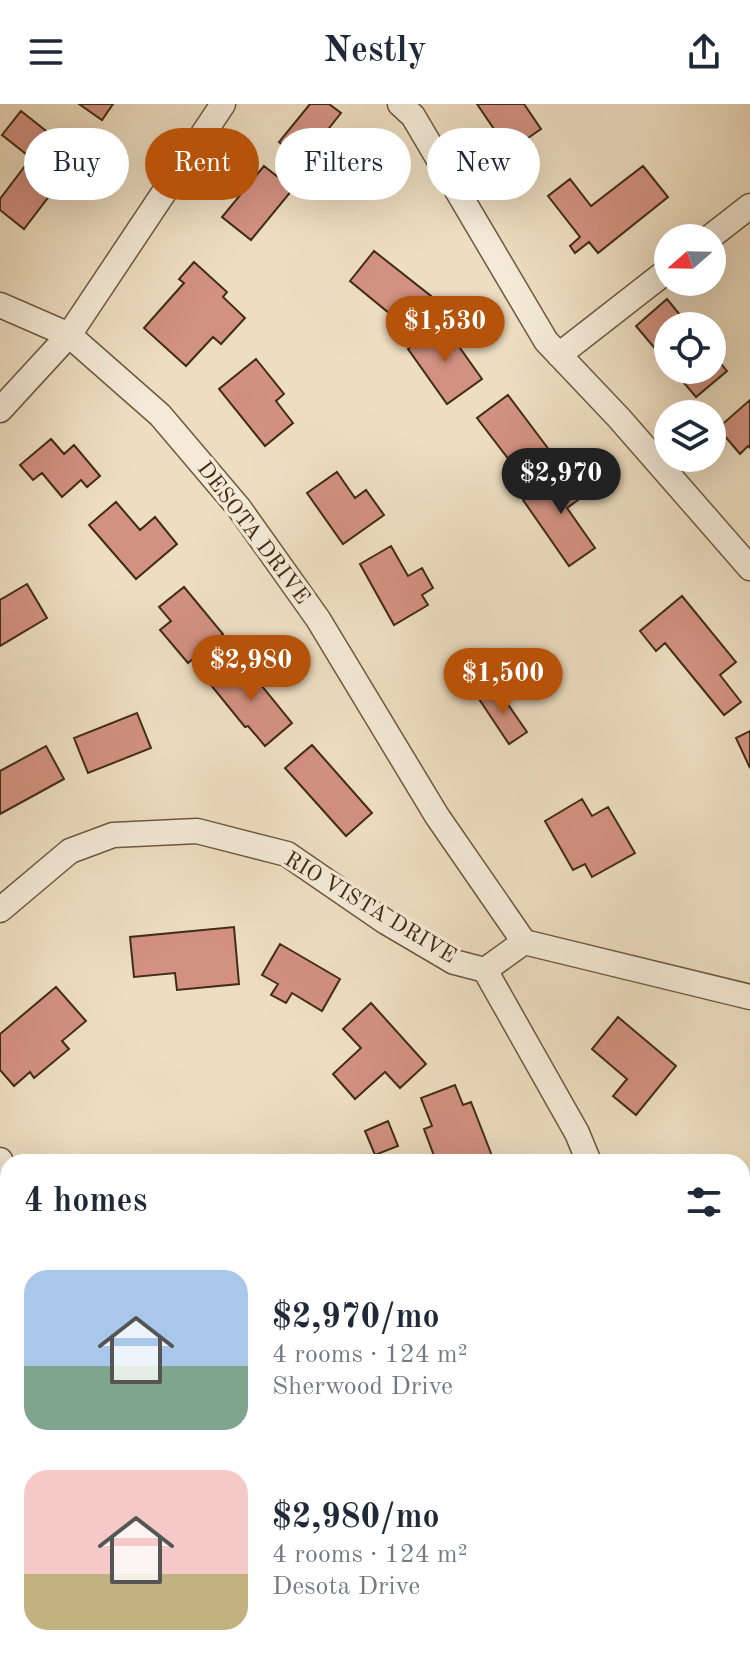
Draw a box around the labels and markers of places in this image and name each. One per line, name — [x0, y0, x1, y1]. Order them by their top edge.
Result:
pin: $1,530 — [380, 296, 510, 364]
pin: $2,970 — [496, 448, 626, 516]
pin: $2,980 — [186, 635, 316, 703]
pin: $1,500 — [438, 648, 568, 716]

